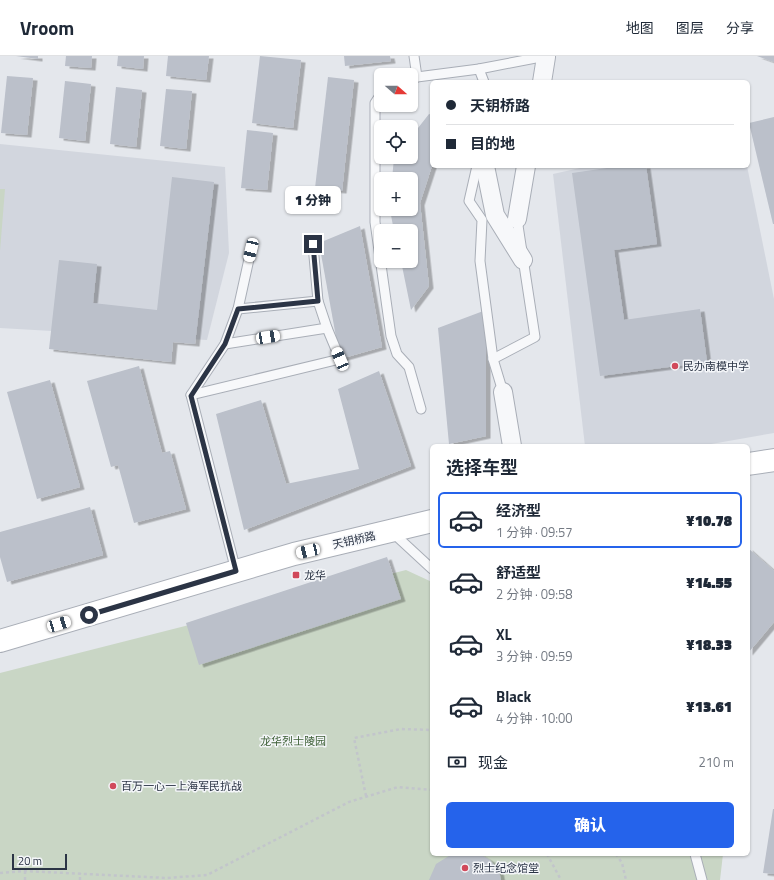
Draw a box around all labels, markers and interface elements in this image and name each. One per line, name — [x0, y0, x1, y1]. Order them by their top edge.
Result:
text: Vroom — [20, 13, 74, 42]
text: 地图 — [626, 17, 654, 38]
text: 图层 — [676, 17, 704, 38]
text: 分享 — [726, 17, 754, 38]
north arrow — [374, 68, 418, 112]
map controls — [374, 68, 418, 268]
text: 天钥桥路 — [470, 94, 530, 117]
button: locate — [374, 120, 418, 164]
text: 目的地 — [470, 132, 515, 155]
button: + — [374, 172, 418, 216]
callout: 1 分钟 — [285, 186, 341, 214]
text: 1 分钟 — [295, 190, 331, 210]
button: − — [374, 224, 418, 268]
route end — [304, 235, 322, 253]
car — [242, 237, 260, 263]
car — [255, 329, 281, 345]
car — [330, 346, 350, 372]
place label: 民办南模中学 — [683, 358, 749, 374]
marker: 民办南模中学 — [670, 361, 680, 371]
text: 选择车型 — [446, 454, 518, 481]
text: 经济型 — [496, 499, 541, 522]
icon: car — [448, 502, 484, 538]
text: ¥10.78 — [686, 509, 732, 532]
text: 1 分钟 · 09:57 — [496, 522, 573, 542]
street label: 天钥桥路 — [331, 527, 377, 553]
car — [295, 542, 321, 560]
text: 舒适型 — [496, 561, 541, 584]
icon: car — [448, 564, 484, 600]
place label: 龙华 — [304, 567, 326, 583]
marker: 龙华 — [291, 570, 301, 580]
text: ¥14.55 — [686, 571, 732, 594]
text: 2 分钟 · 09:58 — [496, 584, 573, 604]
route start — [80, 606, 98, 624]
car — [46, 615, 72, 633]
text: XL — [496, 623, 512, 646]
icon: car — [448, 626, 484, 662]
text: ¥18.33 — [686, 633, 732, 656]
text: 3 分钟 · 09:59 — [496, 646, 573, 666]
text: Black — [496, 685, 531, 708]
icon: car — [448, 688, 484, 724]
text: ¥13.61 — [686, 695, 732, 718]
text: 4 分钟 · 10:00 — [496, 708, 573, 728]
park label: 龙华烈士陵园 — [260, 733, 326, 749]
icon: cash — [446, 751, 468, 773]
text: 现金 — [478, 751, 508, 774]
text: 210 m — [698, 752, 734, 772]
place label: 百万一心一上海军民抗战 — [121, 778, 242, 794]
marker: 百万一心一上海军民抗战 — [108, 781, 118, 791]
button: 确认 — [446, 802, 734, 848]
scale bar — [12, 852, 67, 871]
text: 20 m — [18, 853, 42, 869]
place label: 烈士纪念馆堂 — [473, 860, 539, 876]
marker: 烈士纪念馆堂 — [460, 863, 470, 873]

